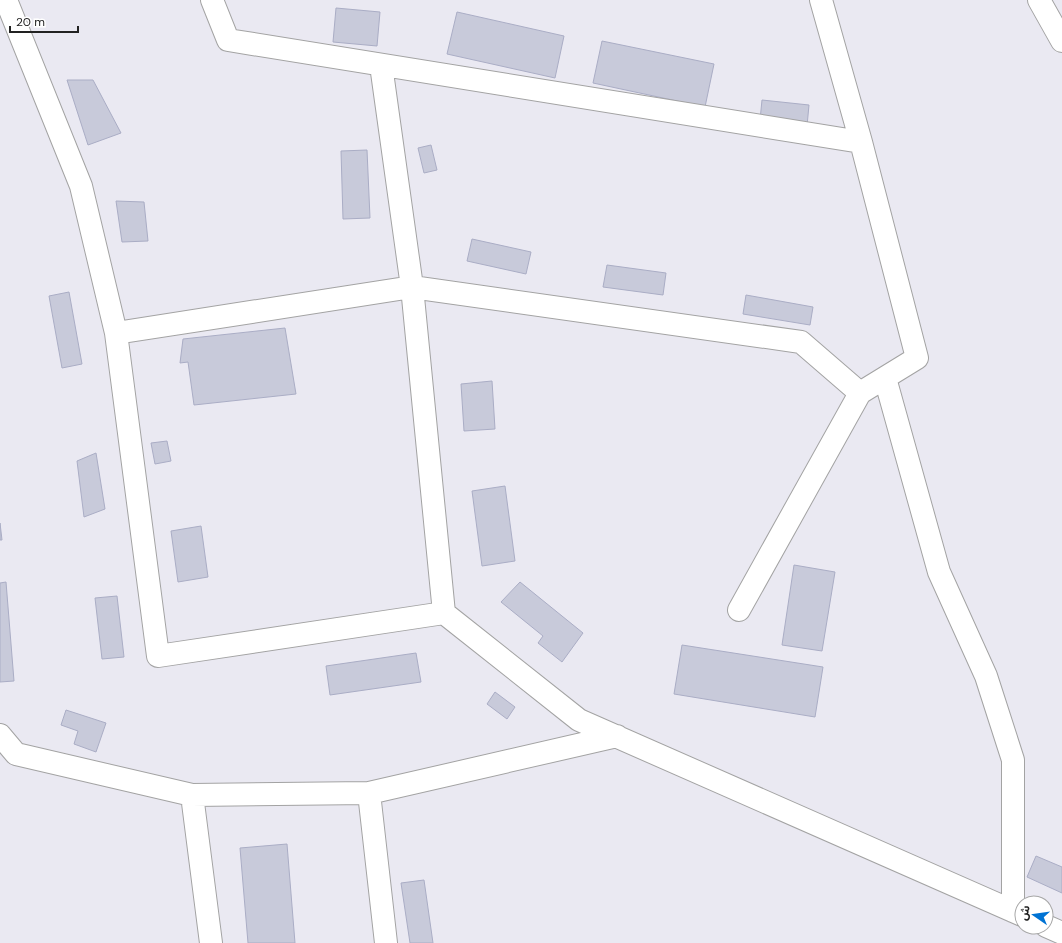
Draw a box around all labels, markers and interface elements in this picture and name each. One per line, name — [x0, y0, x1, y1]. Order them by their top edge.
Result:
scale bar — [10, 8, 78, 34]
text: 20 m — [16, 14, 45, 30]
north arrow — [1014, 895, 1054, 935]
text: ش — [1016, 904, 1033, 922]

